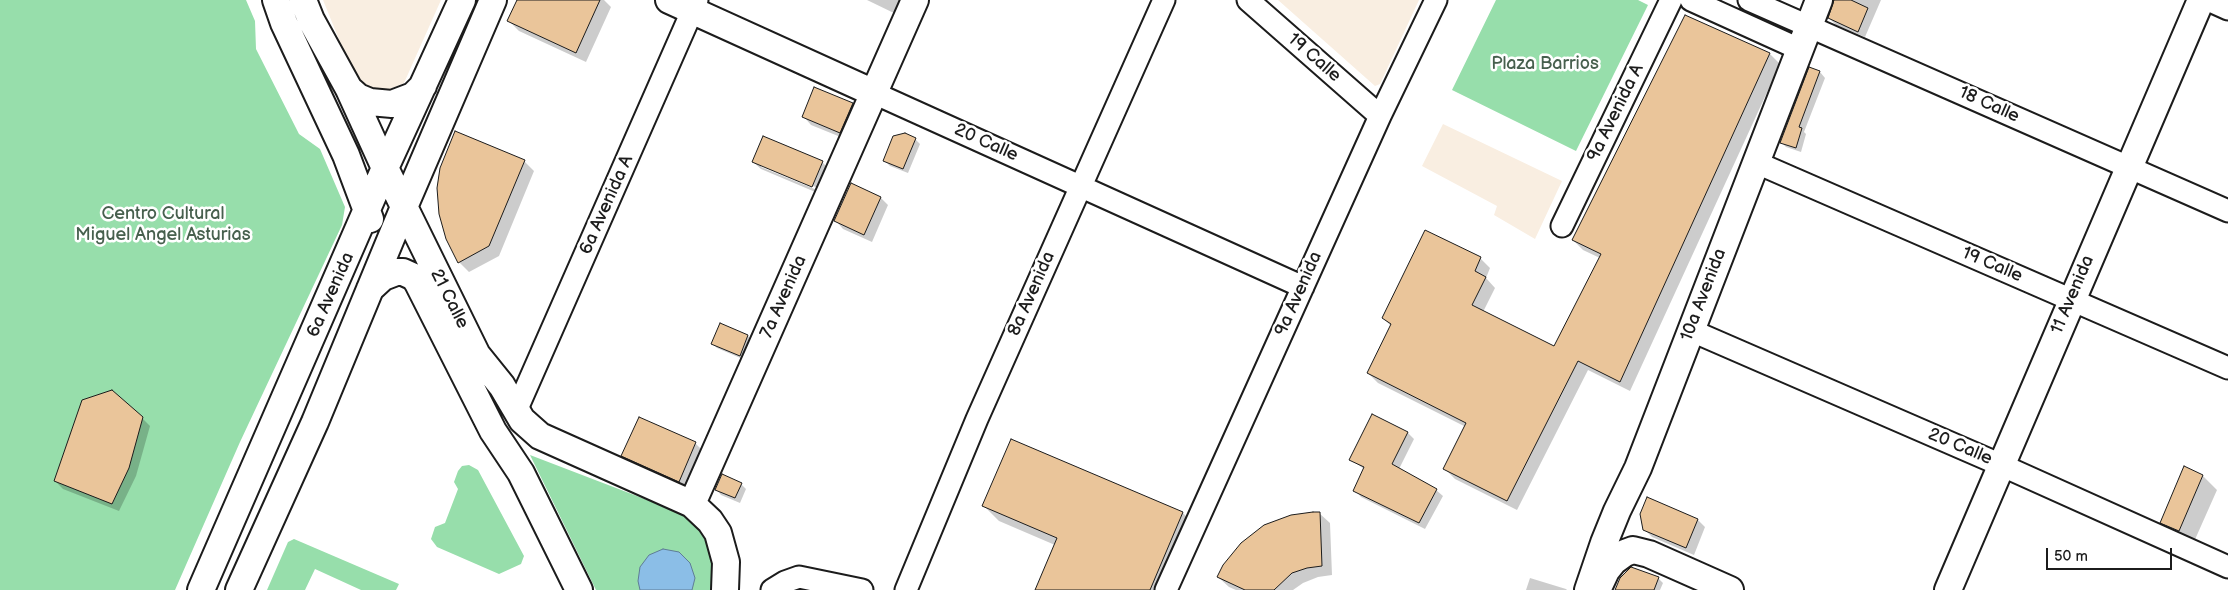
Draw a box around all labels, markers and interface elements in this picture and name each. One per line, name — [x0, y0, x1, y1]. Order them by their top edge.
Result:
street label: 19 Calle — [1283, 29, 1345, 87]
park label: Plaza Barrios — [1491, 53, 1599, 75]
street label: 9a Avenida A — [1583, 61, 1649, 165]
street label: 18 Calle — [1955, 82, 2023, 128]
street label: 20 Calle — [951, 119, 1021, 167]
street label: 6a Avenida A — [575, 152, 639, 258]
park label: Centro Cultural Miguel Angel Asturias — [75, 203, 251, 245]
street label: 19 Calle — [1958, 243, 2026, 287]
street label: 10a Avenida — [1677, 246, 1731, 344]
street label: 8a Avenida — [1004, 248, 1060, 340]
street label: 6a Avenida — [303, 249, 359, 341]
street label: 9a Avenida — [1271, 249, 1327, 339]
street label: 7a Avenida — [756, 252, 812, 342]
street label: 11 Avenida — [2047, 252, 2099, 338]
street label: 21 Calle — [425, 266, 473, 332]
street label: 20 Calle — [1925, 424, 1995, 470]
scale bar — [2048, 538, 2174, 570]
text: 50 m — [2054, 547, 2088, 566]

